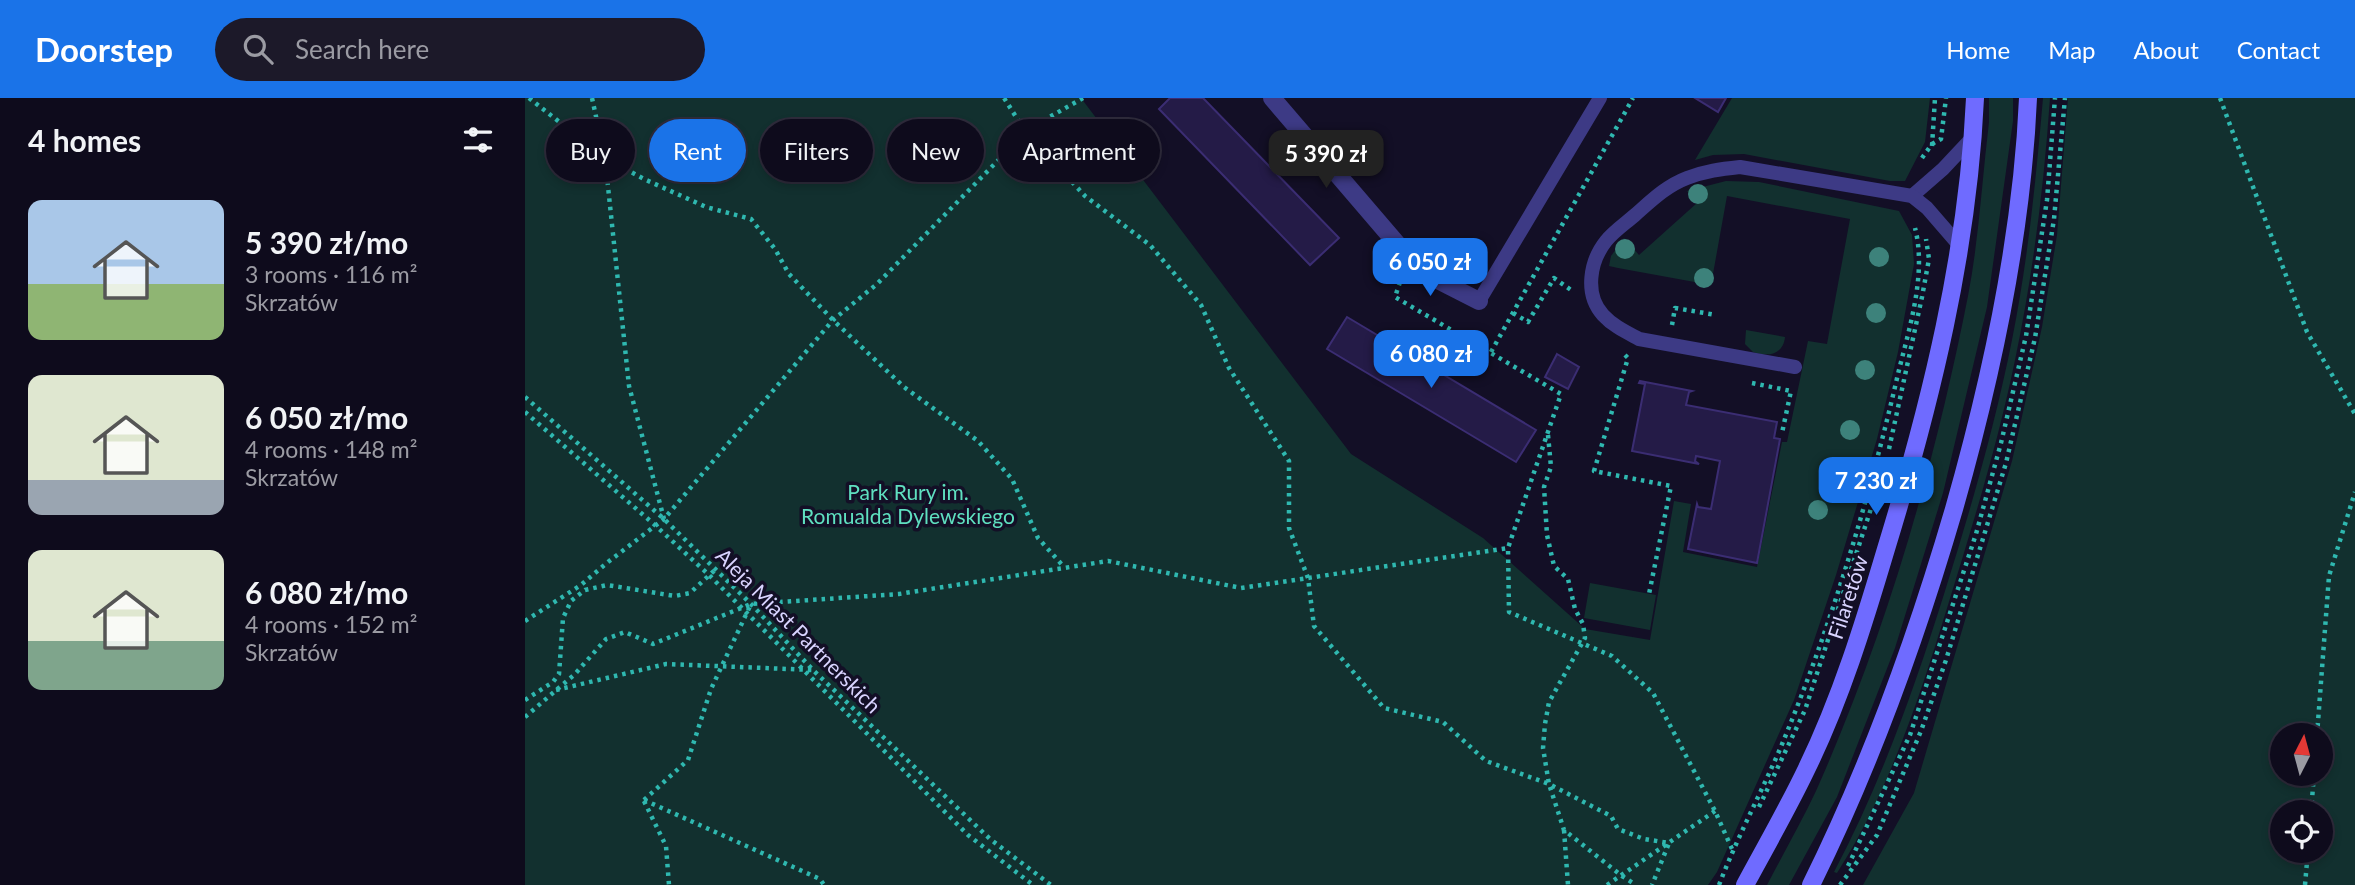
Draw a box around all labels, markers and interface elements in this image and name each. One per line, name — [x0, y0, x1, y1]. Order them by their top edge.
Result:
search box — [215, 18, 705, 81]
text: Doorstep — [35, 29, 173, 69]
icon: search — [239, 30, 277, 68]
text: Search here — [295, 33, 429, 65]
text: Home — [1946, 35, 2010, 64]
text: Map — [2048, 35, 2096, 64]
text: About — [2134, 35, 2199, 64]
text: Contact — [2237, 35, 2320, 64]
chip: Buy — [546, 119, 635, 182]
chip: Rent — [649, 119, 746, 182]
chip: Filters — [760, 119, 873, 182]
chip: New — [887, 119, 984, 182]
chip: Apartment — [998, 119, 1160, 182]
icon: filters — [459, 121, 497, 159]
text: 4 homes — [28, 122, 141, 158]
pin: 5 390 zł — [1254, 130, 1398, 190]
text: 5 390 zł — [1285, 139, 1367, 167]
text: 5 390 zł/mo — [245, 224, 408, 260]
icon: home — [84, 228, 168, 312]
pin: 6 050 zł — [1358, 238, 1502, 298]
text: 6 050 zł — [1389, 247, 1471, 275]
text: 3 rooms · 116 m² — [245, 260, 417, 288]
text: Skrzatów — [245, 288, 338, 316]
pin: 6 080 zł — [1359, 330, 1503, 390]
text: 6 080 zł — [1390, 339, 1472, 367]
text: 6 050 zł/mo — [245, 399, 408, 435]
icon: home — [84, 403, 168, 487]
text: 4 rooms · 148 m² — [245, 435, 417, 463]
pin: 7 230 zł — [1804, 458, 1948, 517]
text: Skrzatów — [245, 463, 338, 491]
text: 7 230 zł — [1835, 466, 1917, 494]
park label: Park Rury im. Romualda Dylewskiego — [801, 479, 1015, 528]
street label: Aleja Miast Partnerskich — [711, 542, 887, 718]
street label: Filaretów — [1822, 552, 1872, 642]
text: 6 080 zł/mo — [245, 574, 408, 610]
icon: home — [84, 578, 168, 662]
text: 4 rooms · 152 m² — [245, 610, 417, 638]
text: Skrzatów — [245, 638, 338, 666]
north arrow — [2270, 723, 2333, 786]
map controls — [2270, 723, 2333, 863]
button: locate — [2270, 800, 2333, 863]

